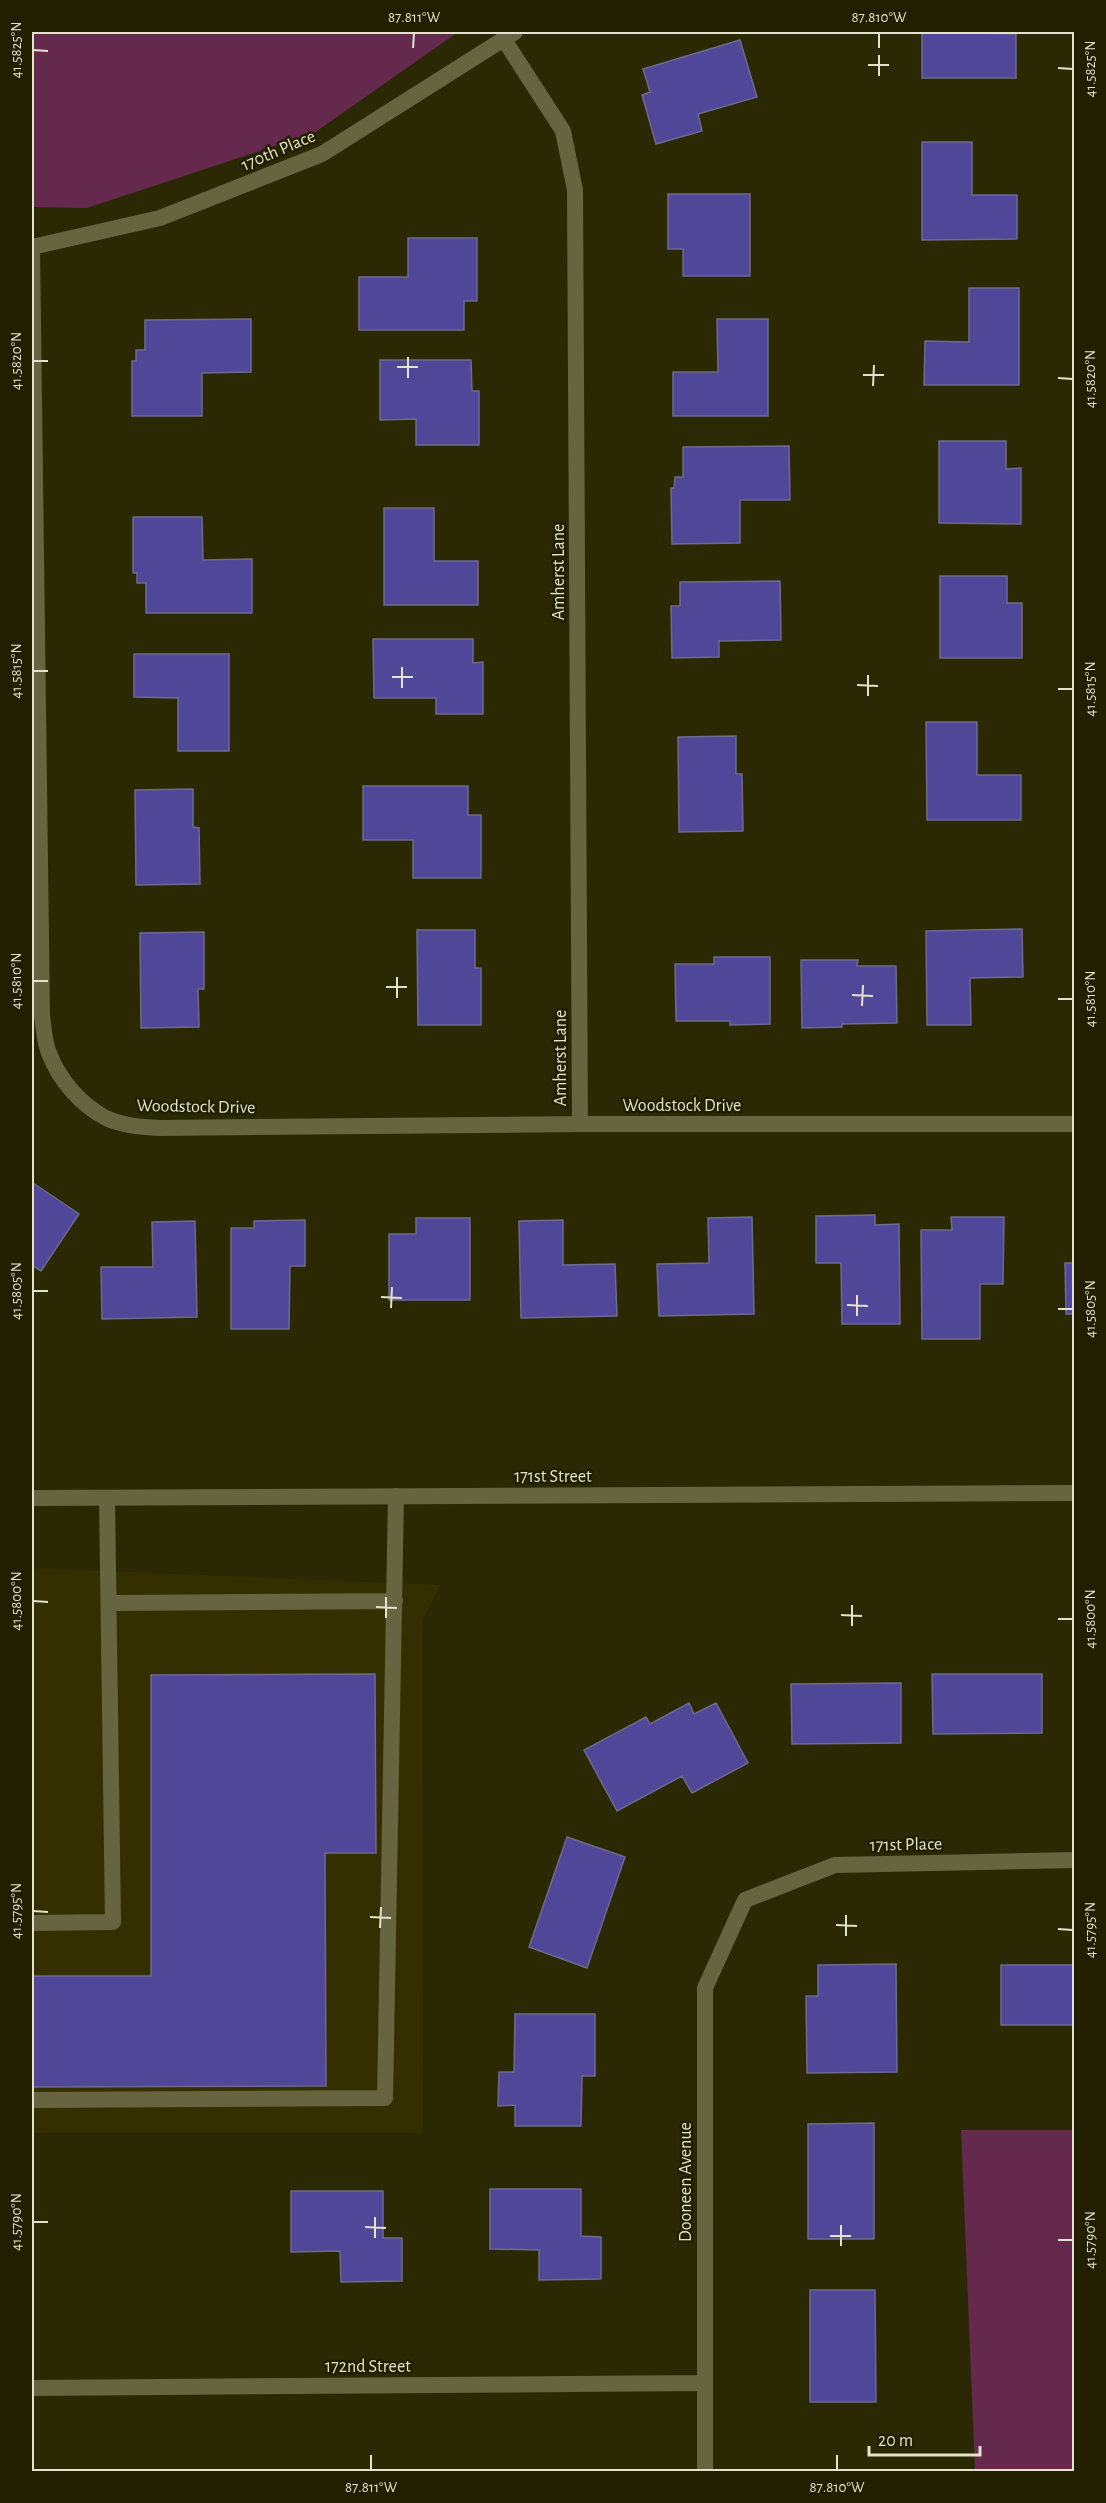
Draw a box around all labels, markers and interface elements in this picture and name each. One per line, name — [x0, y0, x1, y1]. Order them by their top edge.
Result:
text: 87.811°W — [388, 10, 441, 25]
text: 87.810°W — [852, 10, 907, 25]
text: 41.5825°N — [9, 22, 24, 78]
text: 41.5825°N — [1083, 41, 1098, 97]
street label: 170th Place — [239, 127, 318, 175]
text: 41.5820°N — [9, 332, 24, 390]
text: 41.5820°N — [1083, 350, 1098, 408]
street label: Amherst Lane — [550, 524, 568, 620]
text: 41.5815°N — [9, 643, 24, 699]
text: 41.5815°N — [1083, 661, 1098, 717]
text: 41.5810°N — [9, 953, 24, 1009]
text: 41.5810°N — [1083, 971, 1098, 1027]
street label: Amherst Lane — [552, 1010, 570, 1106]
street label: Woodstock Drive — [136, 1097, 256, 1117]
street label: Woodstock Drive — [623, 1097, 741, 1115]
text: 41.5805°N — [9, 1262, 24, 1320]
text: 41.5805°N — [1083, 1280, 1098, 1338]
street label: 171st Street — [514, 1468, 592, 1486]
text: 41.5800°N — [9, 1571, 24, 1631]
text: 41.5800°N — [1083, 1589, 1098, 1649]
street label: 171st Place — [870, 1835, 942, 1855]
text: 41.5795°N — [9, 1883, 24, 1939]
text: 41.5795°N — [1083, 1902, 1098, 1958]
street label: Dooneen Avenue — [677, 2122, 695, 2242]
text: 41.5790°N — [9, 2193, 24, 2251]
text: 41.5790°N — [1083, 2211, 1098, 2269]
street label: 172nd Street — [325, 2358, 411, 2376]
scale bar — [869, 2419, 980, 2457]
text: 20 m — [878, 2432, 913, 2450]
text: 87.811°W — [345, 2480, 398, 2495]
text: 87.810°W — [810, 2480, 865, 2495]

